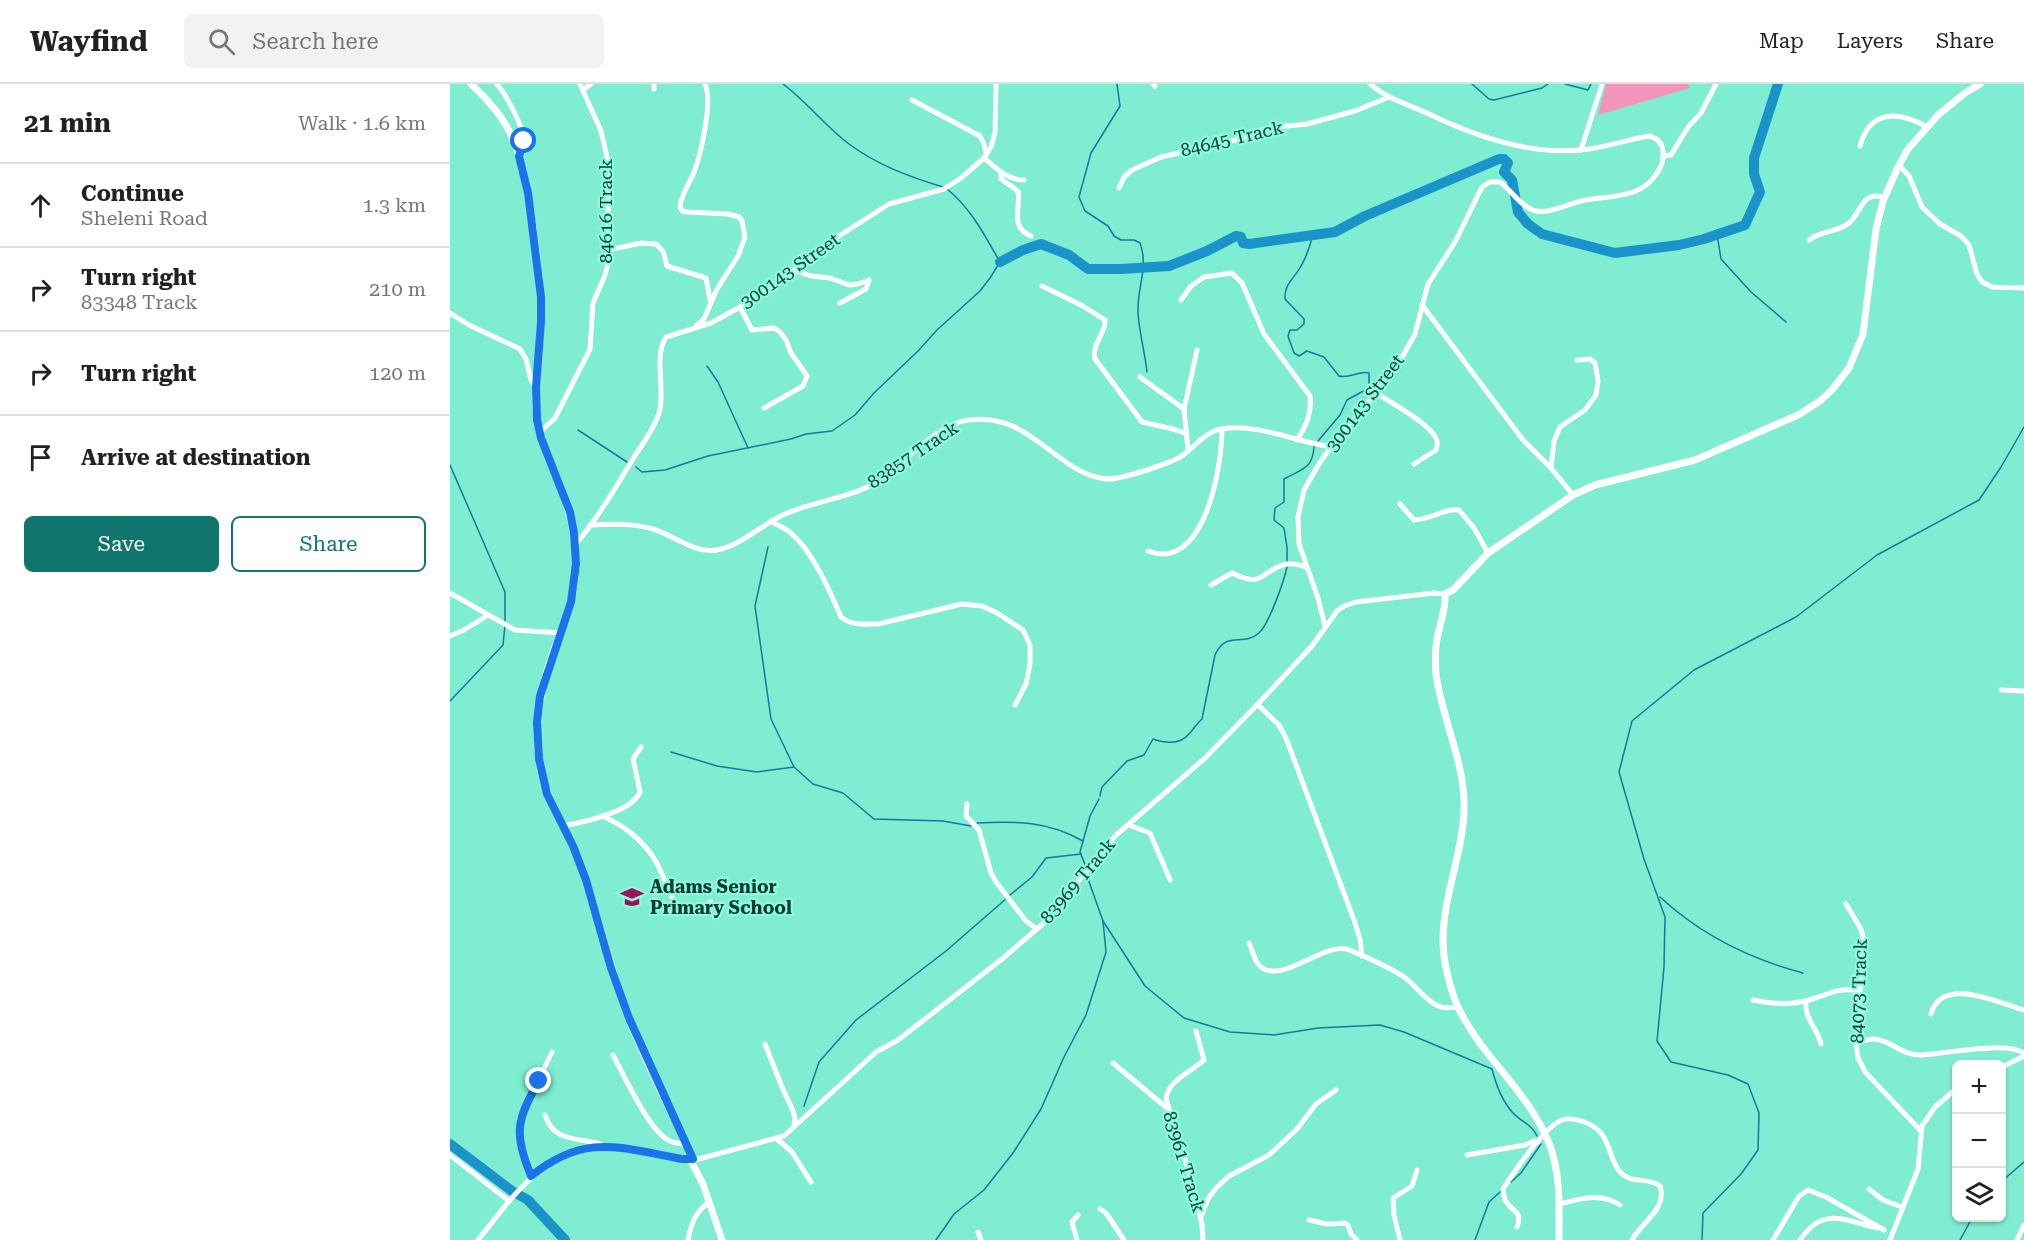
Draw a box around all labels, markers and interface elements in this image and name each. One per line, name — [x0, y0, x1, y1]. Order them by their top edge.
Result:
search box — [184, 14, 604, 68]
text: Wayfind — [30, 25, 148, 58]
icon: search — [205, 25, 238, 58]
text: Search here — [253, 29, 379, 54]
text: Map — [1759, 29, 1804, 53]
text: Layers — [1837, 29, 1903, 53]
text: Share — [1936, 29, 1994, 53]
text: 21 min — [24, 108, 111, 138]
text: Walk · 1.6 km — [298, 111, 426, 135]
street label: 84645 Track — [1178, 116, 1285, 161]
route start — [510, 127, 536, 153]
street label: 84616 Track — [595, 158, 616, 264]
text: Continue — [81, 181, 184, 206]
icon: ahead — [24, 189, 57, 222]
text: 1.3 km — [362, 193, 426, 217]
text: Sheleni Road — [81, 206, 208, 230]
street label: 300143 Street — [736, 228, 844, 313]
text: Turn right — [81, 265, 196, 290]
icon: right — [24, 273, 57, 306]
text: 210 m — [369, 277, 426, 301]
text: 83348 Track — [81, 290, 198, 314]
street label: 300143 Street — [1321, 350, 1408, 456]
icon: right — [24, 357, 57, 390]
text: Turn right — [81, 361, 196, 386]
text: 120 m — [369, 361, 426, 385]
street label: 83857 Track — [863, 416, 962, 493]
icon: arrive — [24, 441, 57, 474]
text: Arrive at destination — [81, 445, 310, 470]
button: Save — [24, 516, 219, 572]
button: Share — [231, 516, 426, 572]
street label: 83969 Track — [1036, 834, 1119, 928]
place label: Adams Senior Primary School — [650, 876, 792, 918]
school or university icon: Adams Senior Primary School — [619, 884, 645, 910]
street label: 84073 Track — [1846, 938, 1871, 1044]
map controls — [1952, 1060, 2006, 1222]
button: + — [1952, 1060, 2006, 1114]
route end — [525, 1067, 551, 1093]
street label: 83961 Track — [1159, 1109, 1210, 1215]
button: − — [1952, 1114, 2006, 1168]
button: layers — [1952, 1168, 2006, 1222]

